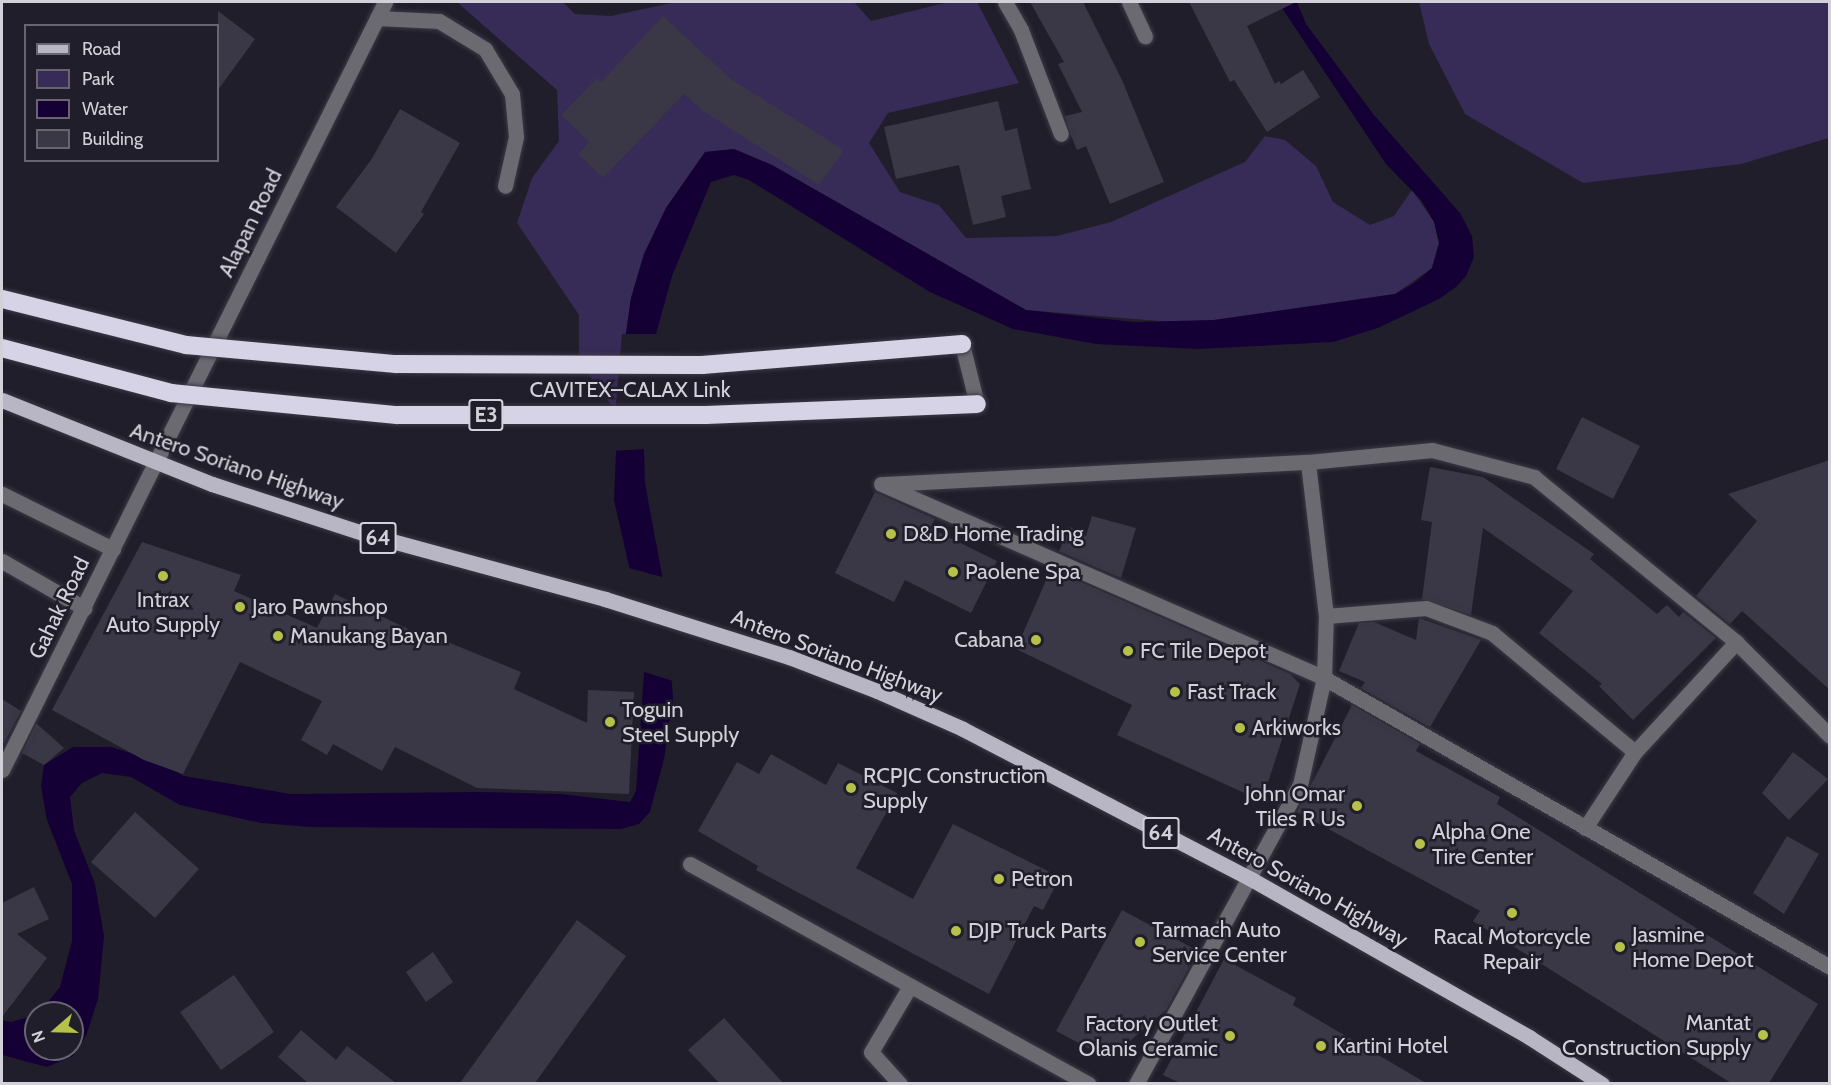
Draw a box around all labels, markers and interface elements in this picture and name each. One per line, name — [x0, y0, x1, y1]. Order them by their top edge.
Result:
legend — [24, 24, 219, 162]
text: Road — [82, 38, 121, 60]
text: Park — [82, 68, 114, 90]
text: Water — [82, 98, 128, 120]
text: Building — [82, 128, 143, 150]
street label: Alapan Road — [213, 165, 287, 281]
street label: CAVITEX–CALAX Link — [529, 377, 731, 403]
road number: E3 — [468, 397, 504, 433]
street label: Antero Soriano Highway — [127, 417, 347, 515]
road number: 64 — [358, 520, 398, 556]
place label: D&D Home Trading — [903, 521, 1083, 547]
marker: D&D Home Trading — [884, 527, 898, 541]
street label: Gahak Road — [23, 553, 95, 663]
place label: Paolene Spa — [965, 559, 1080, 585]
marker: Paolene Spa — [946, 565, 960, 579]
marker: Intrax Auto Supply — [156, 569, 170, 583]
place label: Intrax Auto Supply — [106, 586, 220, 638]
place label: Jaro Pawnshop — [252, 594, 388, 620]
marker: Jaro Pawnshop — [233, 600, 247, 614]
street label: Antero Soriano Highway — [728, 603, 946, 709]
place label: Manukang Bayan — [290, 623, 448, 649]
place label: Cabana — [954, 627, 1024, 653]
marker: Manukang Bayan — [271, 629, 285, 643]
marker: Cabana — [1029, 633, 1043, 647]
place label: FC Tile Depot — [1140, 638, 1266, 664]
marker: FC Tile Depot — [1121, 644, 1135, 658]
place label: Fast Track — [1187, 679, 1276, 705]
marker: Fast Track — [1168, 685, 1182, 699]
place label: Toguin Steel Supply — [622, 696, 739, 748]
marker: Toguin Steel Supply — [603, 715, 617, 729]
place label: Arkiworks — [1252, 715, 1341, 741]
marker: Arkiworks — [1233, 721, 1247, 735]
place label: RCPJC Construction Supply — [863, 762, 1046, 813]
place label: John Omar Tiles R Us — [1245, 780, 1345, 831]
marker: RCPJC Construction Supply — [844, 781, 858, 795]
marker: John Omar Tiles R Us — [1350, 799, 1364, 813]
road number: 64 — [1142, 815, 1180, 851]
place label: Alpha One Tire Center — [1432, 818, 1533, 870]
street label: Antero Soriano Highway — [1204, 821, 1412, 953]
marker: Alpha One Tire Center — [1413, 837, 1427, 851]
place label: Petron — [1011, 866, 1073, 892]
marker: Petron — [992, 872, 1006, 886]
marker: Racal Motorcycle Repair — [1505, 906, 1519, 920]
place label: Tarmach Auto Service Center — [1152, 916, 1287, 968]
place label: DJP Truck Parts — [968, 918, 1107, 944]
place label: Jasmine Home Depot — [1632, 921, 1754, 972]
place label: Racal Motorcycle Repair — [1433, 923, 1591, 974]
marker: DJP Truck Parts — [949, 924, 963, 938]
marker: Tarmach Auto Service Center — [1133, 935, 1147, 949]
marker: Jasmine Home Depot — [1613, 940, 1627, 954]
north arrow — [24, 1001, 84, 1061]
place label: Mantat Construction Supply — [1562, 1009, 1751, 1060]
place label: Factory Outlet Olanis Ceramic — [1079, 1010, 1218, 1062]
text: N — [28, 1028, 49, 1045]
marker: Mantat Construction Supply — [1756, 1028, 1770, 1042]
marker: Factory Outlet Olanis Ceramic — [1223, 1029, 1237, 1043]
place label: Kartini Hotel — [1333, 1033, 1448, 1059]
marker: Kartini Hotel — [1314, 1039, 1328, 1053]

